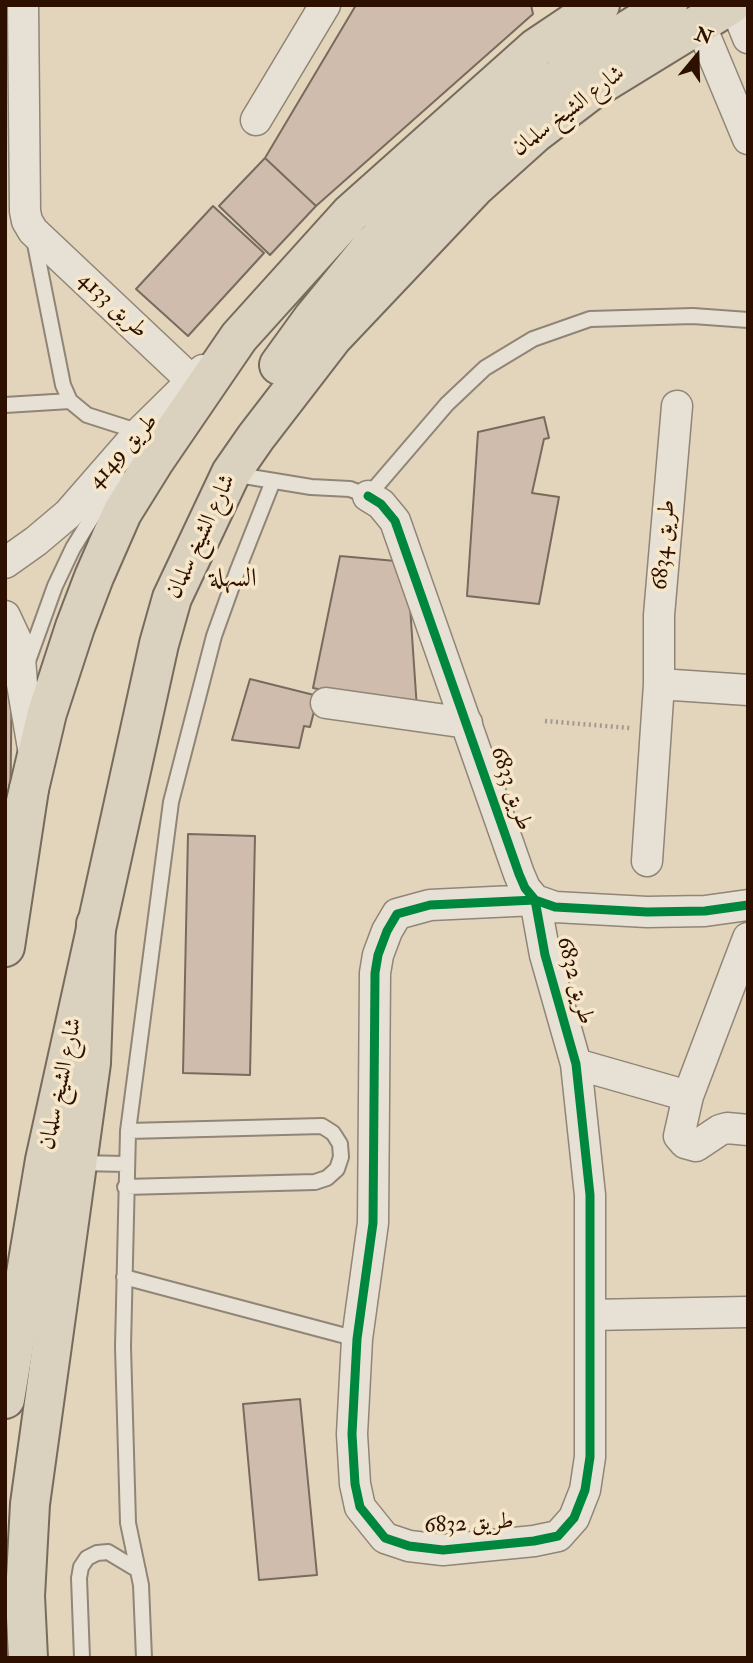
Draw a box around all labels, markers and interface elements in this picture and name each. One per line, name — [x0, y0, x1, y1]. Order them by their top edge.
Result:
north arrow — [662, 21, 732, 91]
text: N — [692, 22, 716, 50]
street label: شارع الشيخ سلمان — [507, 61, 631, 163]
street label: طريق 4133 — [71, 267, 153, 345]
street label: طريق 4149 — [83, 409, 165, 495]
street label: شارع الشيخ سلمان — [161, 470, 243, 604]
street label: طريق 6834 — [647, 499, 683, 591]
district label: السهلة — [209, 564, 257, 596]
street label: طريق 6833 — [483, 743, 537, 835]
street label: طريق 6832 — [549, 934, 599, 1028]
street label: شارع الشيخ سلمان — [35, 1015, 89, 1153]
street label: طريق 6832 — [423, 1509, 515, 1541]

